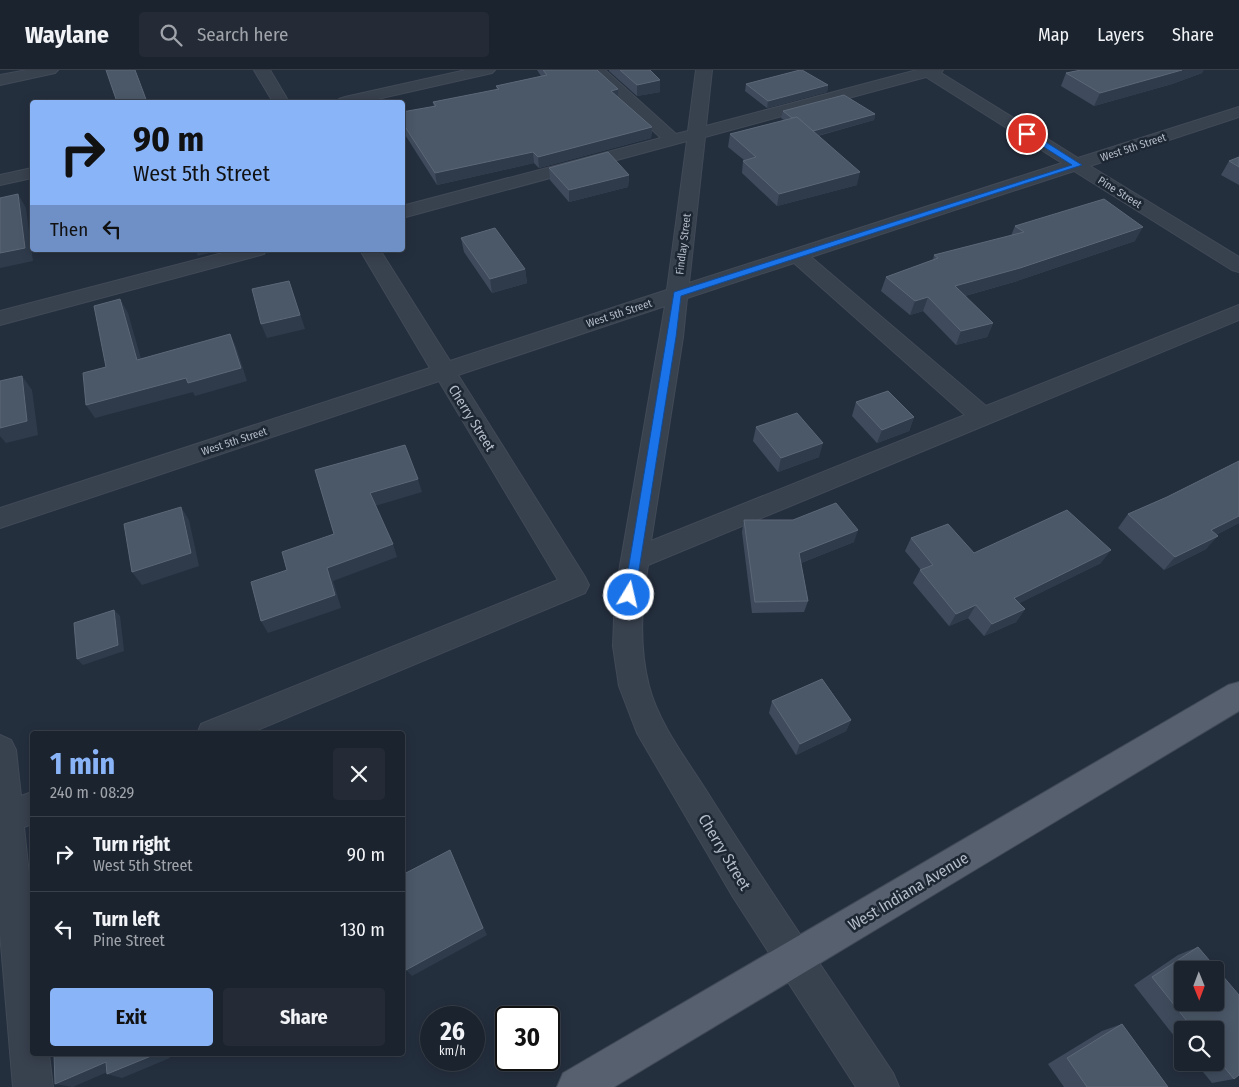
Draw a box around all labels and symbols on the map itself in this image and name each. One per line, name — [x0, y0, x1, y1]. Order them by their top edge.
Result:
pin — [1006, 113, 1048, 155]
street label: West 5th Street — [1099, 131, 1168, 164]
street label: Pine Street — [1095, 174, 1144, 211]
street label: Findlay Street — [673, 212, 694, 275]
street label: West 5th Street — [585, 297, 654, 330]
street label: Cherry Street — [444, 382, 499, 455]
street label: West 5th Street — [200, 425, 269, 458]
position arrow — [602, 568, 654, 620]
street label: Cherry Street — [694, 811, 755, 895]
street label: West Indiana Avenue — [845, 848, 972, 935]
north arrow — [1174, 961, 1224, 1011]
speed limit sign: 30 — [495, 1006, 560, 1071]

